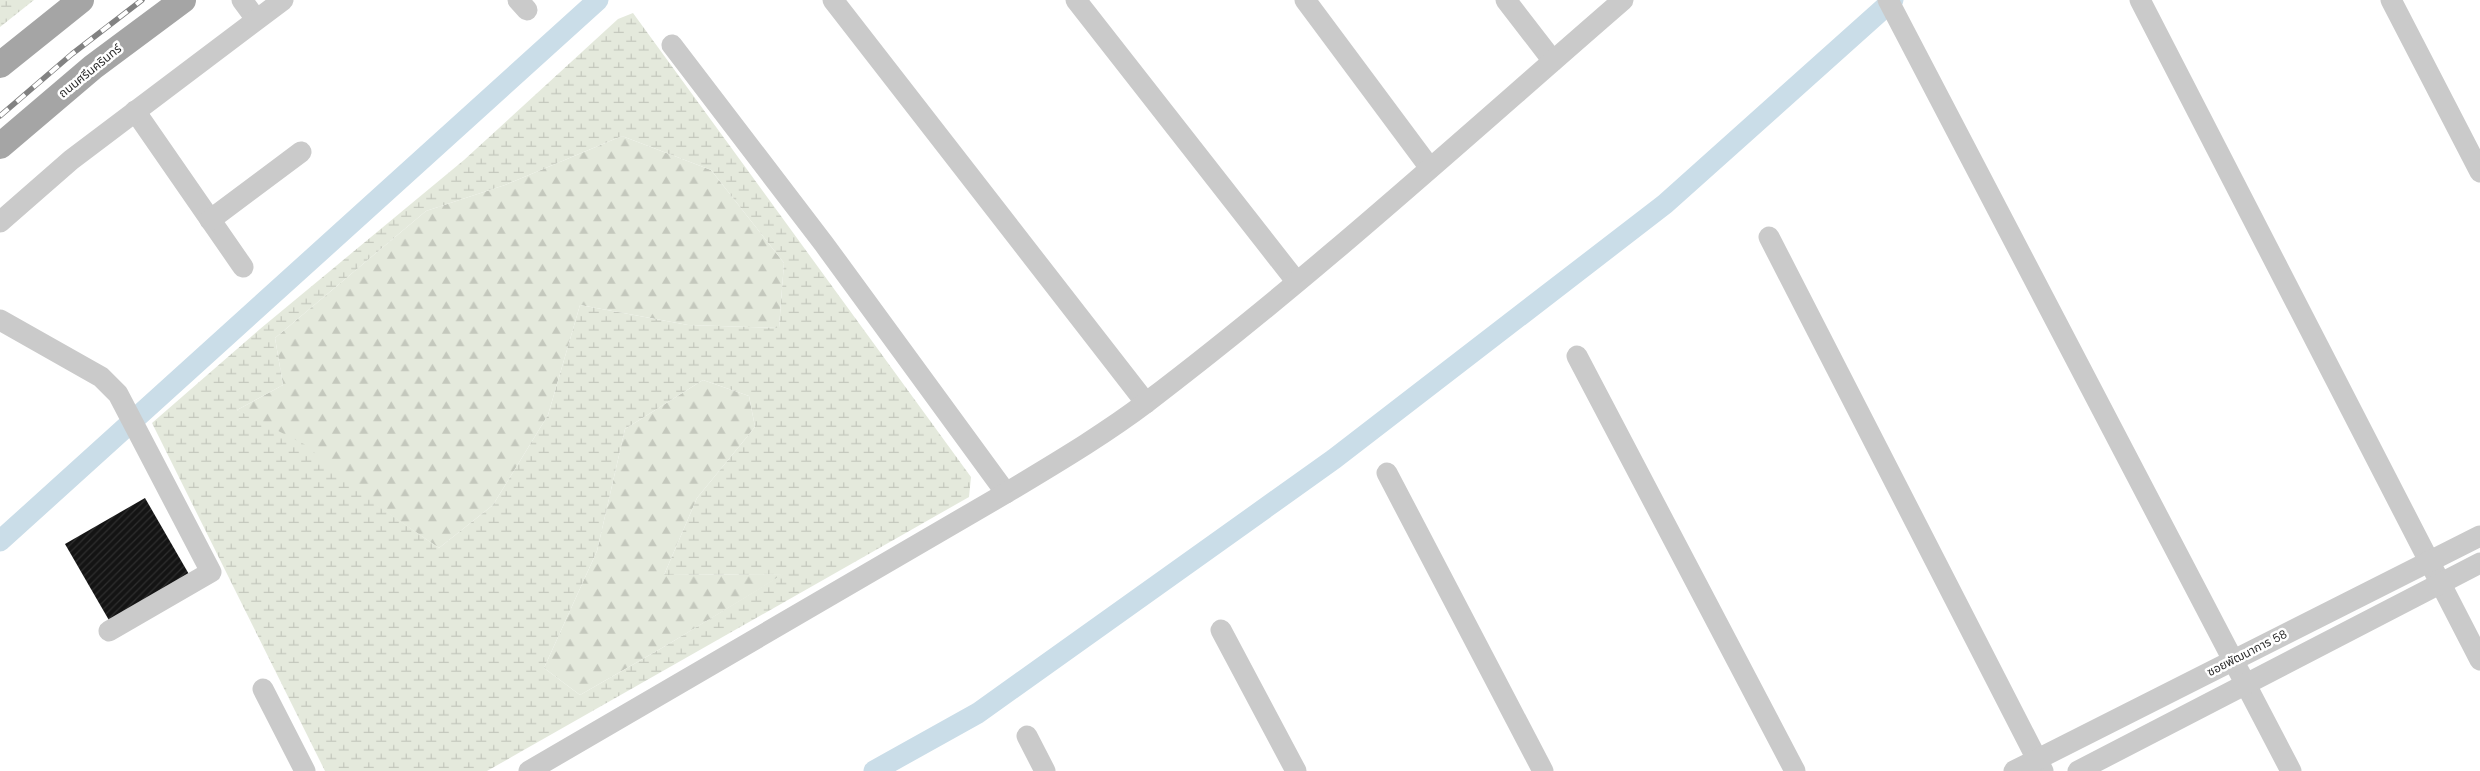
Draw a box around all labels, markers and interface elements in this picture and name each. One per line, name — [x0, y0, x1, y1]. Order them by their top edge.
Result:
street label: ถนนศรีนครินทร์ — [55, 40, 125, 101]
street label: ซอยพัฒนาการ 58 — [2204, 626, 2290, 680]

